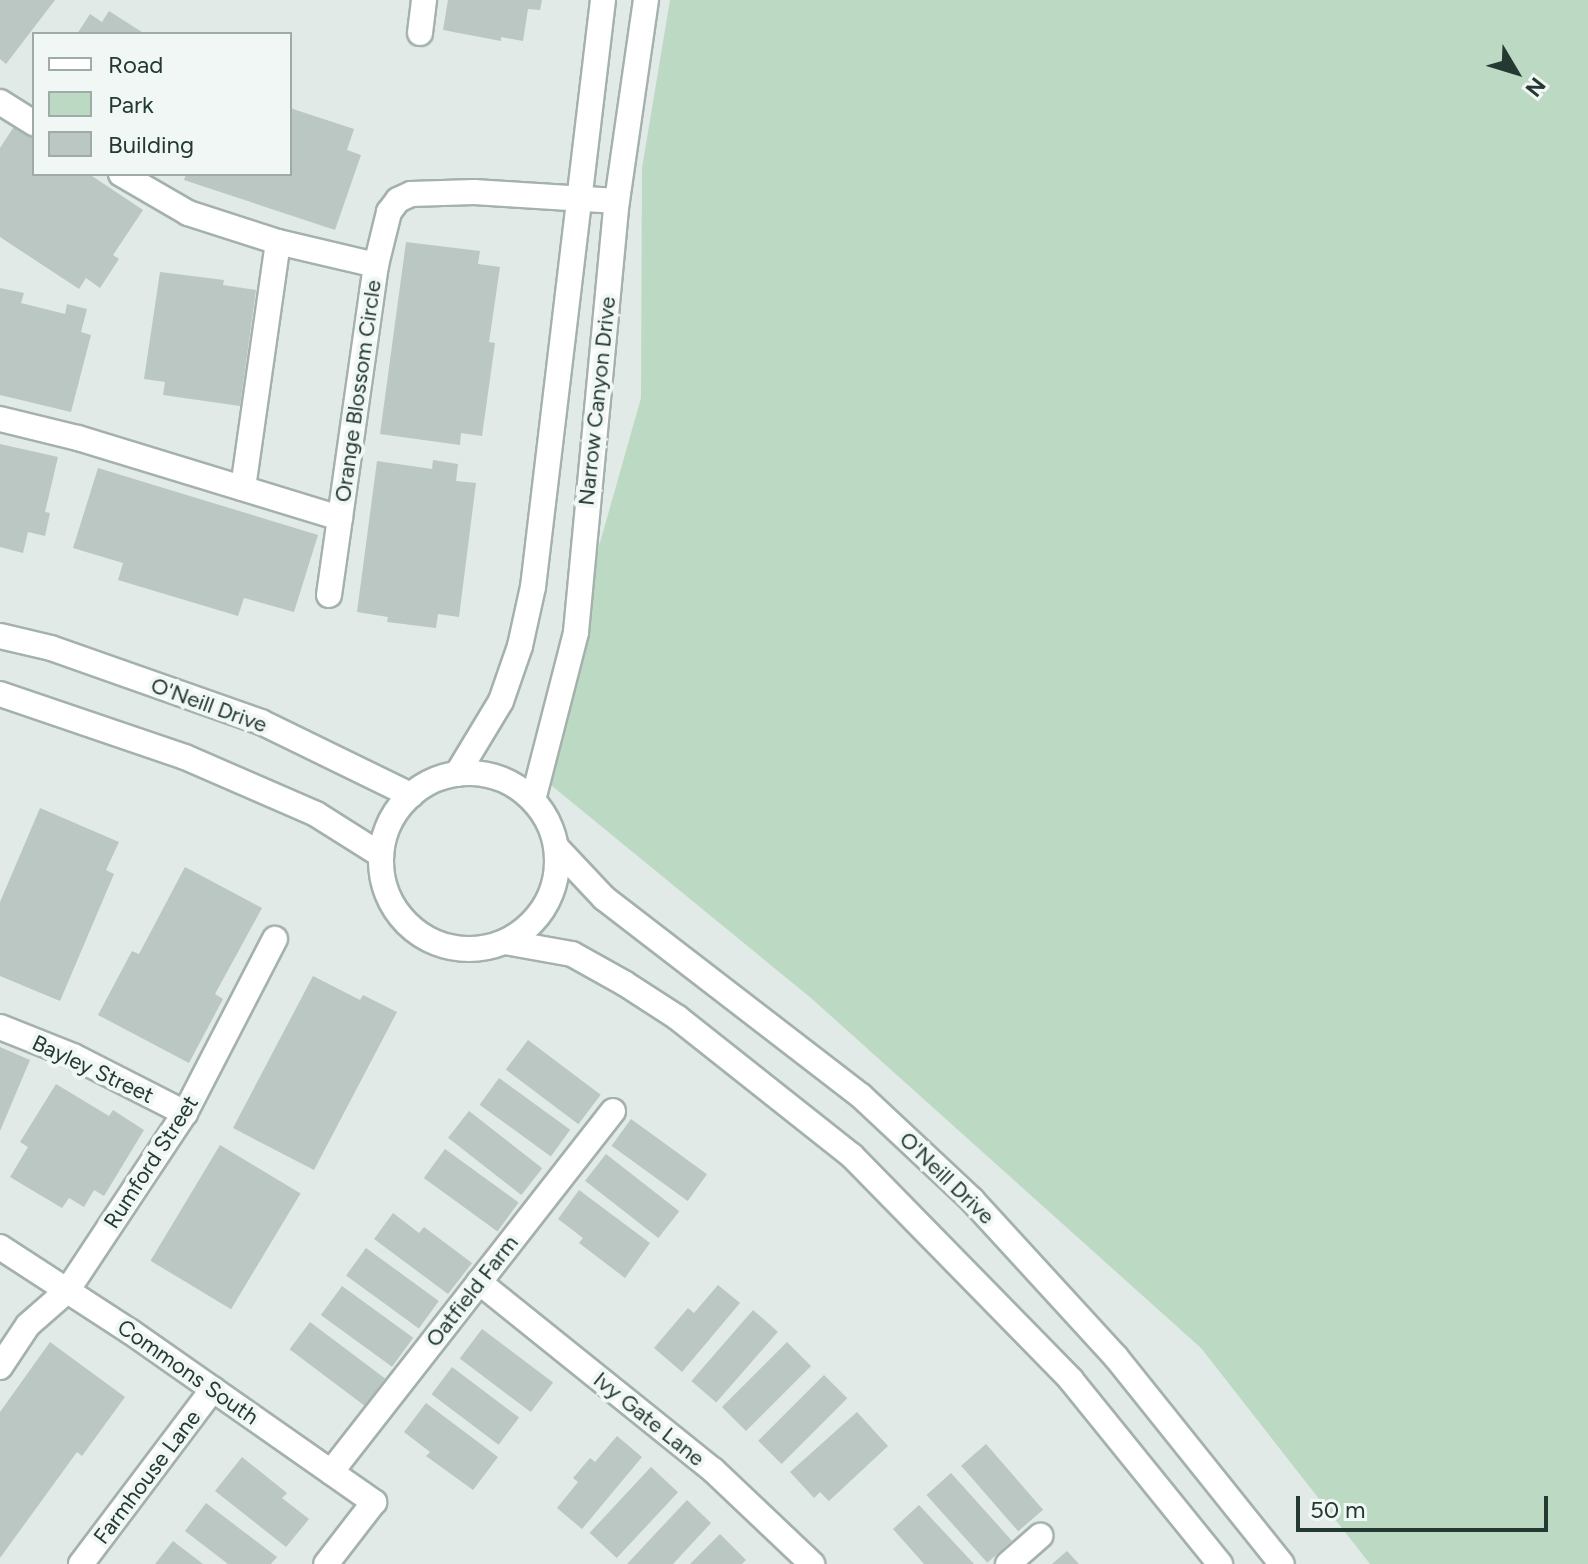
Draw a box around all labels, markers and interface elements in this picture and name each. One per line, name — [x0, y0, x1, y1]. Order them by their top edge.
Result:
legend — [32, 32, 292, 176]
north arrow — [1476, 32, 1556, 112]
text: Road — [108, 50, 163, 79]
text: N — [1519, 72, 1551, 102]
text: Park — [108, 90, 154, 119]
text: Building — [108, 130, 194, 159]
street label: Orange Blossom Circle — [329, 278, 387, 504]
street label: Narrow Canyon Drive — [573, 295, 621, 507]
street label: O'Neill Drive — [147, 672, 271, 738]
street label: Bayley Street — [28, 1029, 158, 1109]
street label: Rumford Street — [98, 1091, 204, 1233]
street label: O'Neill Drive — [894, 1126, 1000, 1230]
street label: Oatfield Farm — [420, 1230, 524, 1352]
street label: Commons South — [112, 1314, 264, 1430]
street label: Ivy Gate Lane — [588, 1366, 710, 1472]
street label: Farmhouse Lane — [88, 1405, 206, 1549]
scale bar — [1300, 1480, 1552, 1530]
text: 50 m — [1310, 1495, 1366, 1524]

